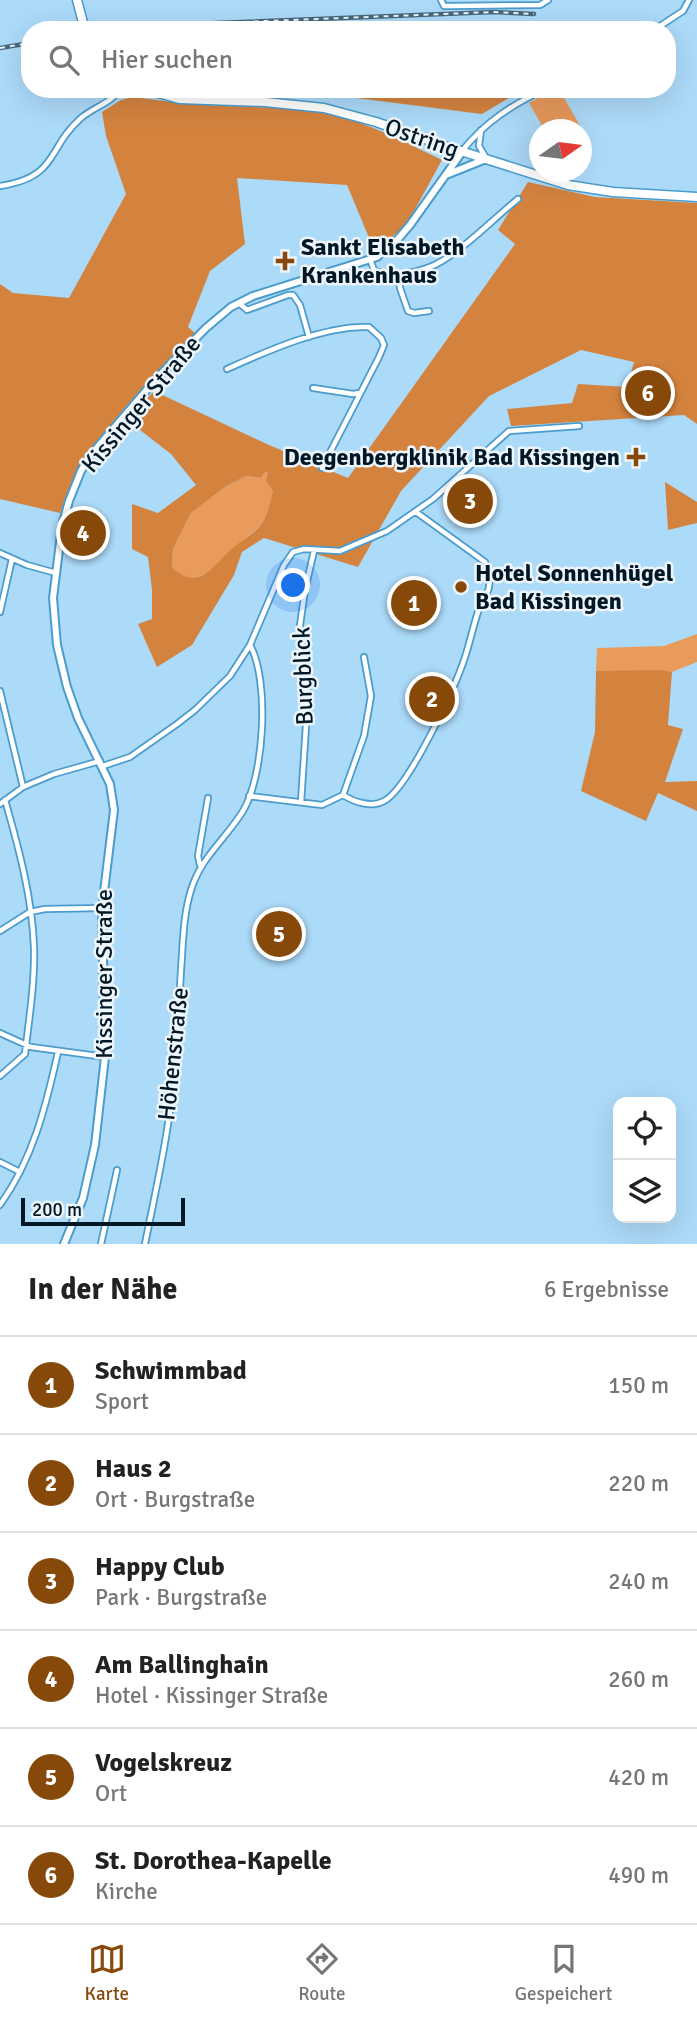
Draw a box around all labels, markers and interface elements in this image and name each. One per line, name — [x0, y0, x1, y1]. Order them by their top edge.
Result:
search box — [21, 21, 676, 98]
icon: search — [45, 41, 83, 79]
text: Hier suchen — [101, 44, 233, 76]
street label: Ostring — [381, 111, 463, 165]
north arrow — [529, 119, 592, 182]
place label: Sankt Elisabeth Krankenhaus — [301, 232, 464, 290]
marker: Sankt Elisabeth Krankenhaus — [275, 251, 295, 271]
street label: Kissinger Straße — [75, 329, 207, 479]
pin: 6 — [625, 367, 671, 419]
place label: Deegenbergklinik Bad Kissingen — [284, 442, 620, 472]
marker: Deegenbergklinik Bad Kissingen — [626, 447, 646, 467]
pin: 3 — [447, 475, 493, 527]
pin: 4 — [60, 507, 106, 559]
place label: Hotel Sonnenhügel Bad Kissingen — [475, 558, 674, 616]
your location — [276, 568, 310, 602]
pin: 1 — [391, 577, 437, 629]
marker: Hotel Sonnenhügel Bad Kissingen — [453, 579, 469, 595]
street label: Burgblick — [286, 626, 320, 726]
pin: 2 — [409, 673, 455, 725]
street label: Kissinger Straße — [89, 889, 119, 1059]
pin: 5 — [256, 908, 302, 960]
street label: Höhenstraße — [151, 986, 195, 1122]
map controls — [613, 1097, 676, 1223]
button: locate — [613, 1097, 676, 1160]
button: layers — [613, 1160, 676, 1223]
scale bar — [21, 1195, 186, 1227]
text: 200 m — [32, 1198, 82, 1222]
text: In der Nähe — [28, 1271, 177, 1308]
text: 6 Ergebnisse — [544, 1275, 669, 1304]
text: Schwimmbad — [95, 1355, 247, 1387]
text: 1 — [45, 1371, 57, 1400]
text: 150 m — [608, 1371, 669, 1400]
text: Sport — [95, 1387, 149, 1416]
text: Haus 2 — [95, 1453, 172, 1485]
text: 2 — [45, 1469, 57, 1498]
text: 220 m — [608, 1469, 669, 1498]
text: Ort · Burgstraße — [95, 1485, 255, 1514]
text: Happy Club — [95, 1551, 225, 1583]
text: 3 — [45, 1567, 57, 1596]
text: 240 m — [608, 1567, 669, 1596]
text: Park · Burgstraße — [95, 1583, 267, 1612]
text: Am Ballinghain — [95, 1649, 269, 1681]
text: 4 — [45, 1665, 57, 1694]
text: 260 m — [608, 1665, 669, 1694]
text: Hotel · Kissinger Straße — [95, 1681, 328, 1710]
text: Vogelskreuz — [95, 1747, 232, 1779]
text: 5 — [45, 1763, 57, 1792]
text: 420 m — [608, 1763, 669, 1792]
text: Ort — [95, 1779, 127, 1808]
text: St. Dorothea-Kapelle — [95, 1845, 332, 1877]
text: 6 — [45, 1861, 57, 1890]
text: 490 m — [608, 1861, 669, 1890]
text: Kirche — [95, 1877, 158, 1906]
tab: Karte — [85, 1940, 129, 2006]
tab: Route — [298, 1940, 346, 2006]
tab: Gespeichert — [515, 1940, 612, 2006]

